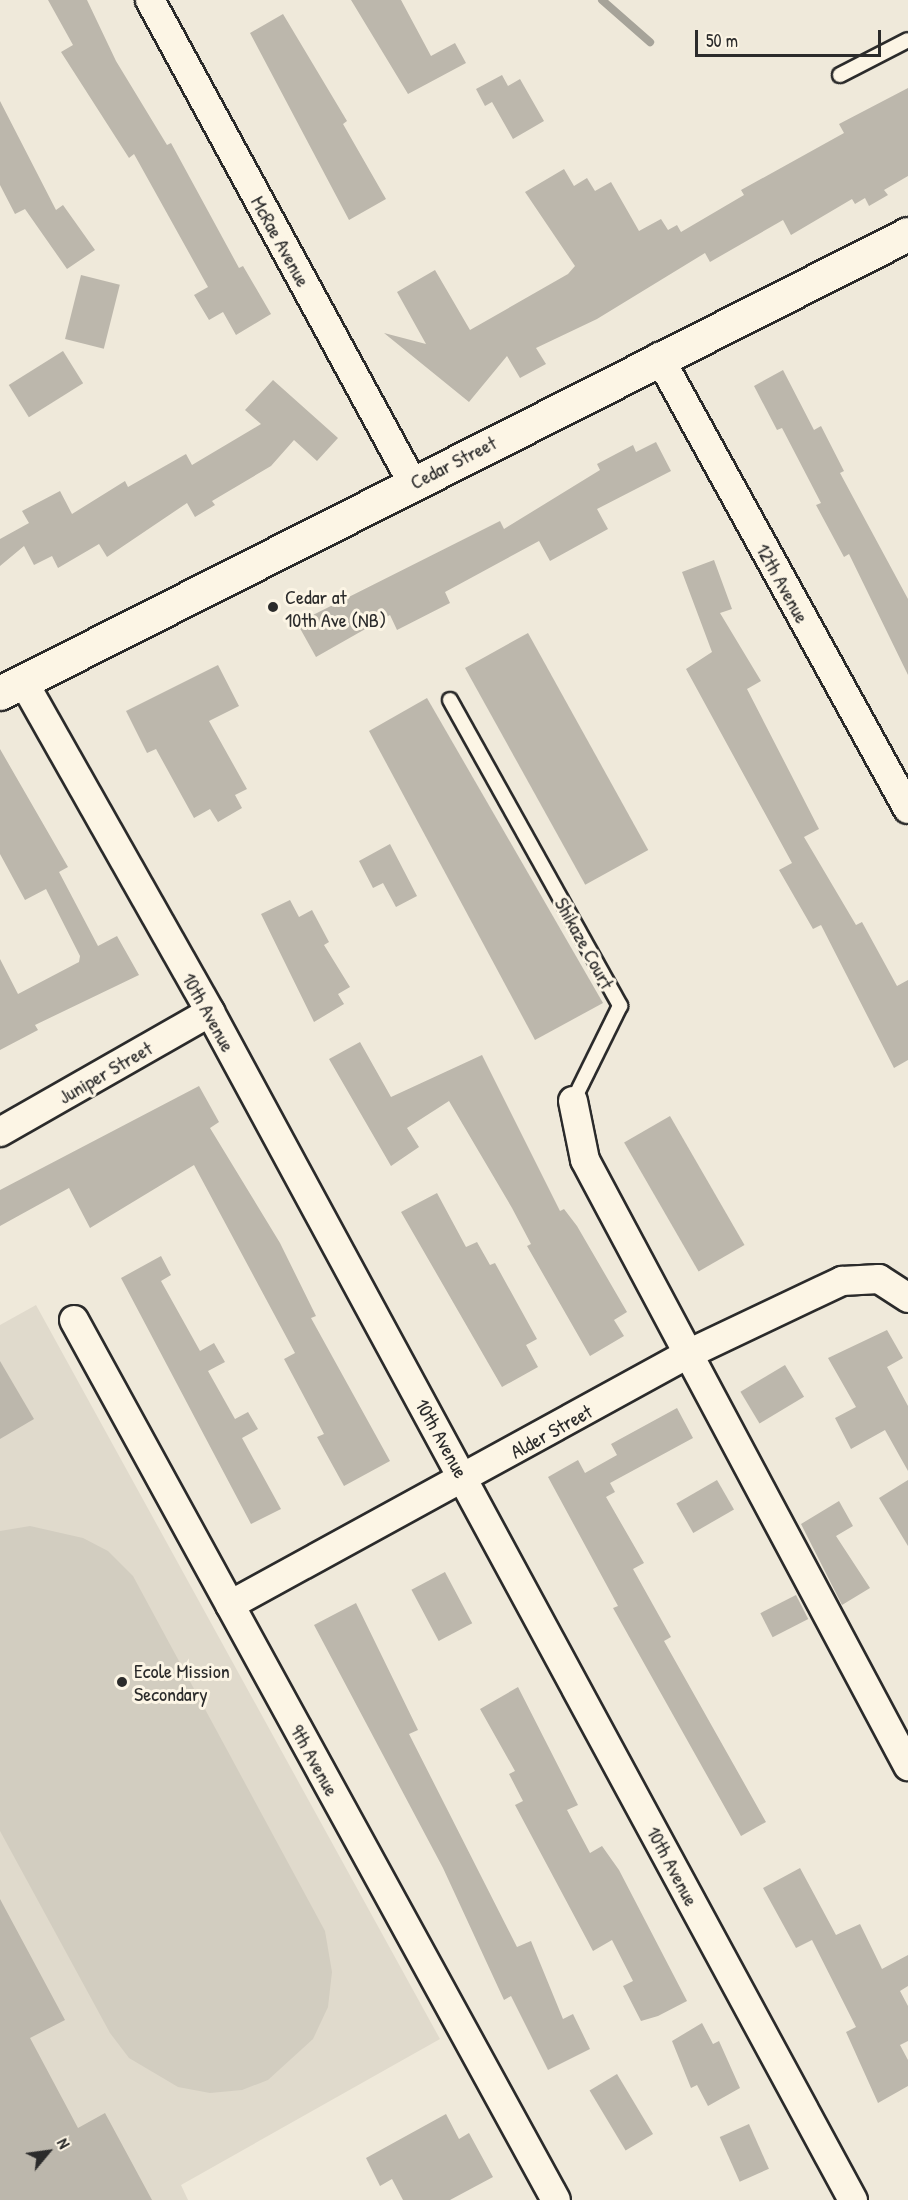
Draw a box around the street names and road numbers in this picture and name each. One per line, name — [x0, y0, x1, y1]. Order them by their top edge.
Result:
street label: McRae Avenue — [246, 192, 316, 290]
street label: Cedar Street — [406, 430, 500, 494]
street label: 12th Avenue — [751, 539, 815, 627]
street label: Shikaze Court — [550, 893, 620, 993]
street label: 10th Avenue — [177, 968, 241, 1056]
street label: Juniper Street — [54, 1036, 156, 1108]
street label: 10th Avenue — [410, 1394, 474, 1482]
street label: Alder Street — [506, 1399, 596, 1463]
street label: 9th Avenue — [286, 1720, 344, 1800]
street label: 10th Avenue — [642, 1822, 704, 1910]

